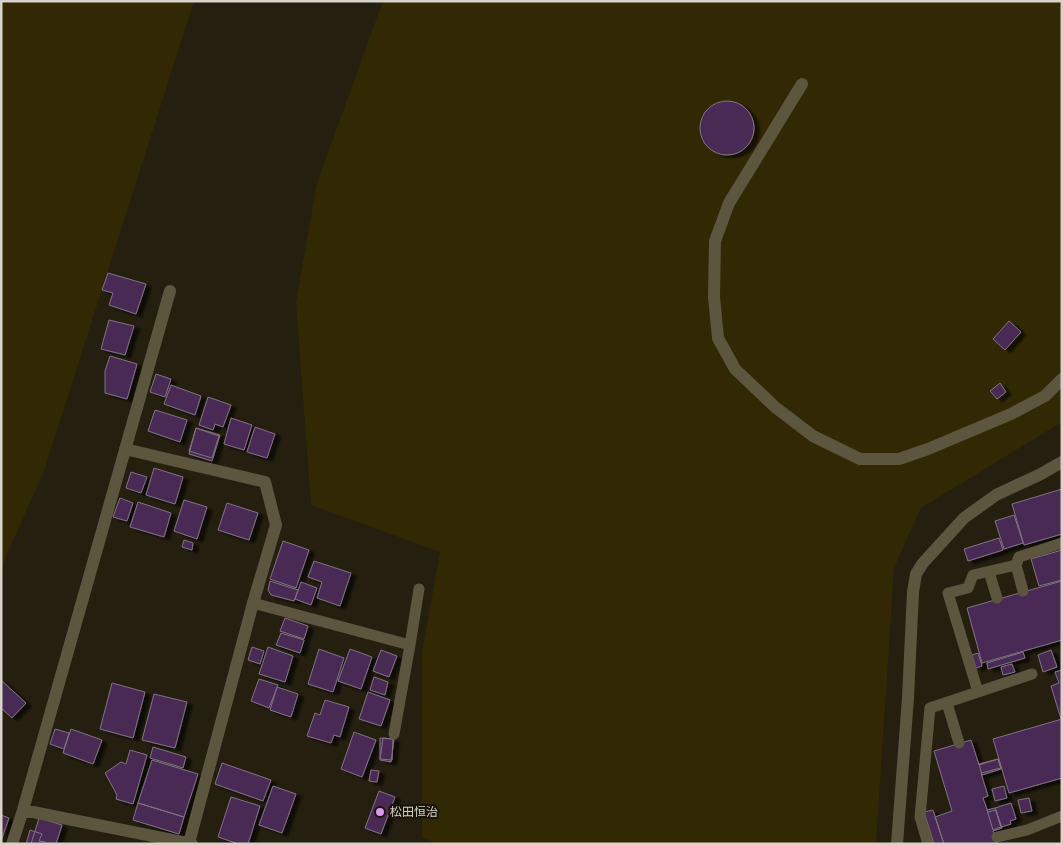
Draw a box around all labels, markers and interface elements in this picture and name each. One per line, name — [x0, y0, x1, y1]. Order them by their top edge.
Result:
place label: 松田恒治 — [390, 804, 438, 820]
marker: 松田恒治 — [374, 806, 386, 818]

